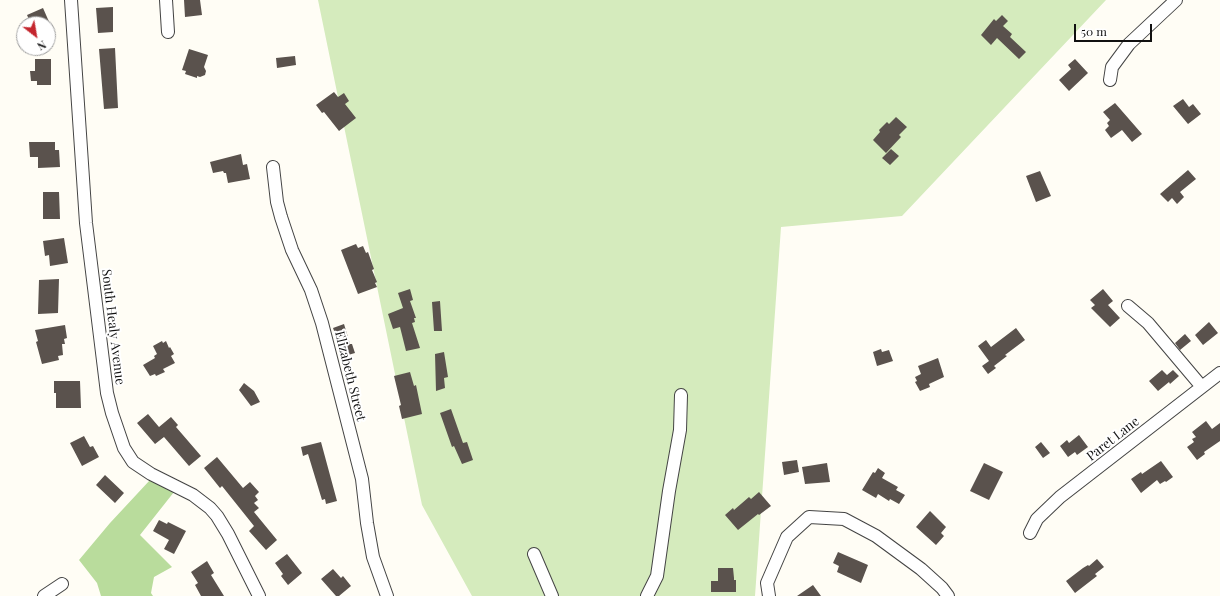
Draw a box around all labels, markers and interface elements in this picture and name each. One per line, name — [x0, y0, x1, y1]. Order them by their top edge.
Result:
north arrow — [16, 16, 56, 56]
scale bar — [1076, 16, 1154, 42]
text: 50 m — [1081, 23, 1107, 39]
text: N — [35, 37, 49, 54]
street label: South Healy Avenue — [98, 268, 128, 386]
street label: Elizabeth Street — [331, 329, 369, 423]
street label: Paret Lane — [1084, 414, 1142, 464]

